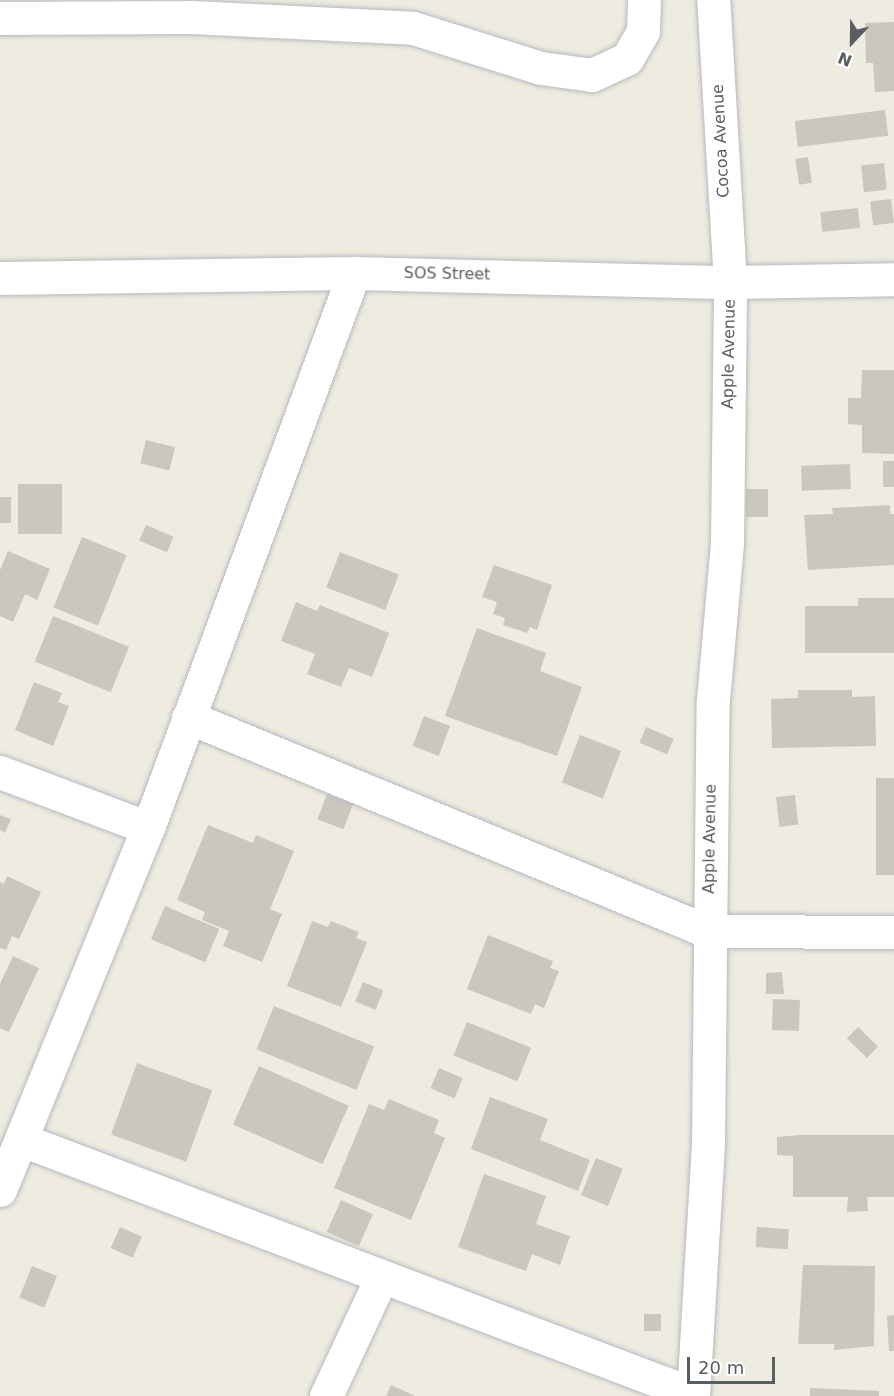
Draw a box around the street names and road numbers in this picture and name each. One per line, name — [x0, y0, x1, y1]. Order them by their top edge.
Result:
street label: Cocoa Avenue — [708, 84, 734, 198]
street label: SOS Street — [404, 264, 490, 284]
street label: Apple Avenue — [718, 299, 740, 409]
street label: Apple Avenue — [699, 784, 721, 894]

